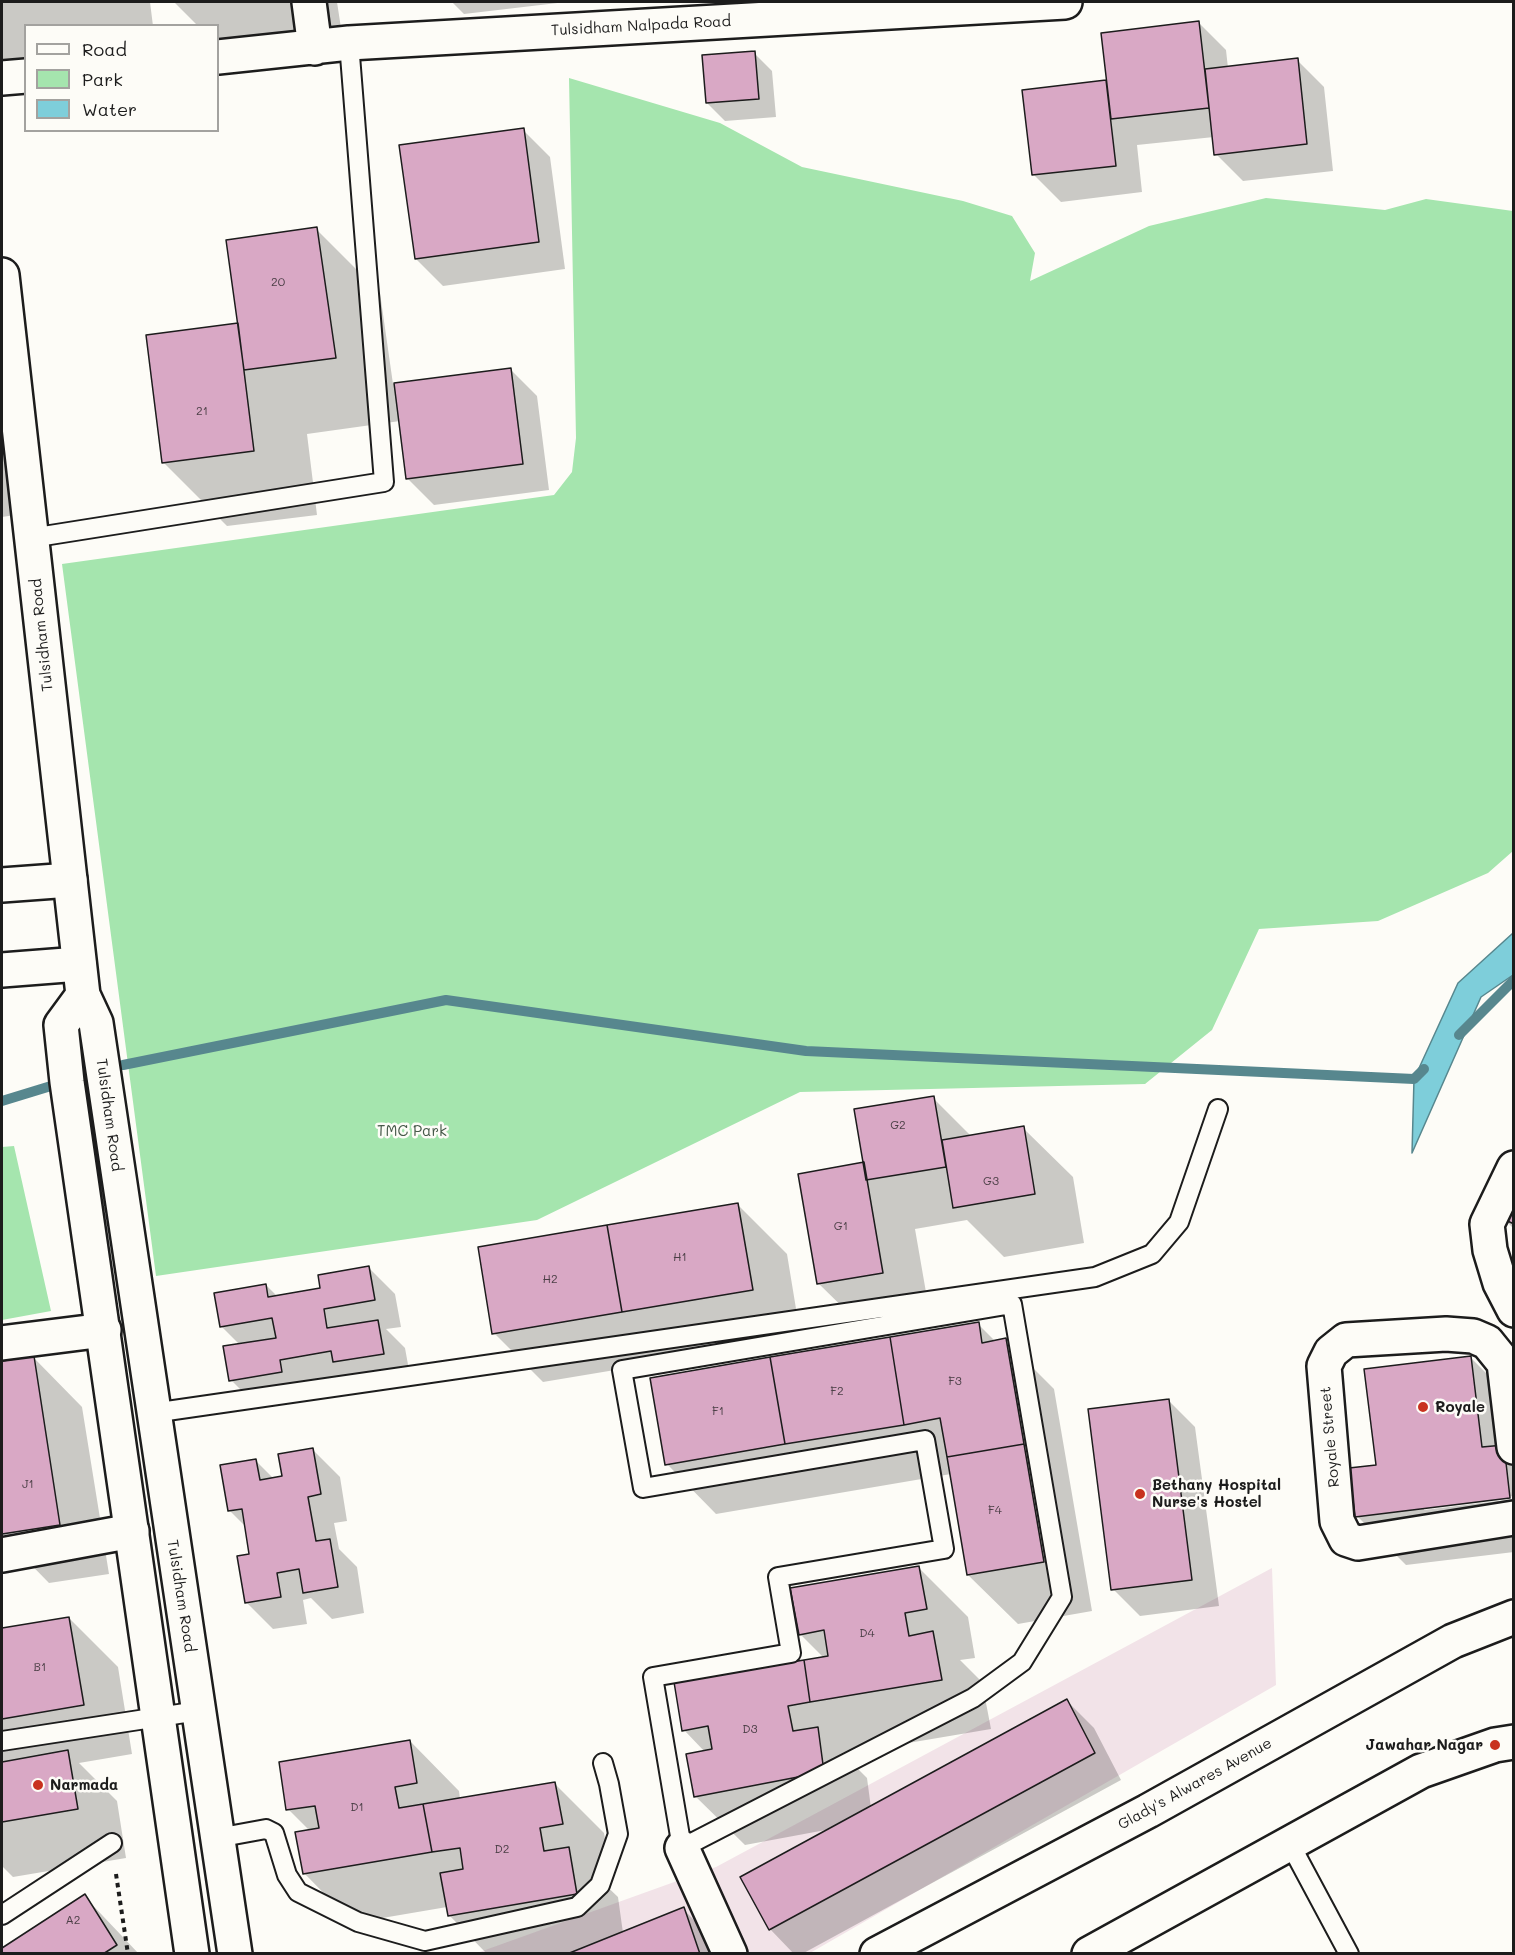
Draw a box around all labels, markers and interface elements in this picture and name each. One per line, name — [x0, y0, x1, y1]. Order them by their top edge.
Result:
street label: Tulsidham Nalpada Road — [551, 12, 731, 40]
legend — [24, 24, 219, 132]
text: Road — [82, 37, 127, 61]
text: Park — [82, 67, 123, 91]
text: Water — [82, 97, 137, 121]
house number: 20 — [271, 275, 285, 289]
house number: 21 — [196, 404, 208, 418]
street label: Tulsidham Road — [27, 578, 57, 692]
street label: Tulsidham Road — [92, 1057, 126, 1173]
house number: G2 — [890, 1118, 906, 1132]
park label: TMC Park — [377, 1122, 447, 1140]
house number: G3 — [983, 1174, 999, 1188]
house number: G1 — [834, 1219, 848, 1233]
house number: H1 — [673, 1250, 687, 1264]
house number: H2 — [542, 1272, 558, 1286]
house number: F3 — [948, 1374, 962, 1388]
house number: F2 — [830, 1384, 844, 1398]
street label: Royale Street — [1317, 1386, 1343, 1488]
place label: Royale — [1435, 1398, 1485, 1416]
marker: Royale — [1416, 1400, 1430, 1414]
house number: F1 — [712, 1404, 724, 1418]
place label: Bethany Hospital Nurse's Hostel — [1152, 1476, 1281, 1511]
house number: J1 — [22, 1477, 34, 1491]
marker: Bethany Hospital Nurse's Hostel — [1133, 1487, 1147, 1501]
house number: F4 — [988, 1503, 1002, 1517]
street label: Tulsidham Road — [163, 1538, 199, 1654]
house number: D4 — [859, 1626, 875, 1640]
house number: B1 — [34, 1660, 46, 1674]
house number: D3 — [742, 1722, 758, 1736]
street label: Glady's Alwares Avenue — [1115, 1734, 1275, 1834]
place label: Jawahar Nagar — [1365, 1736, 1483, 1754]
marker: Jawahar Nagar — [1488, 1738, 1502, 1752]
place label: Narmada — [50, 1776, 118, 1794]
marker: Narmada — [31, 1778, 45, 1792]
house number: D1 — [350, 1800, 364, 1814]
house number: D2 — [495, 1842, 509, 1856]
house number: A2 — [66, 1913, 80, 1927]

